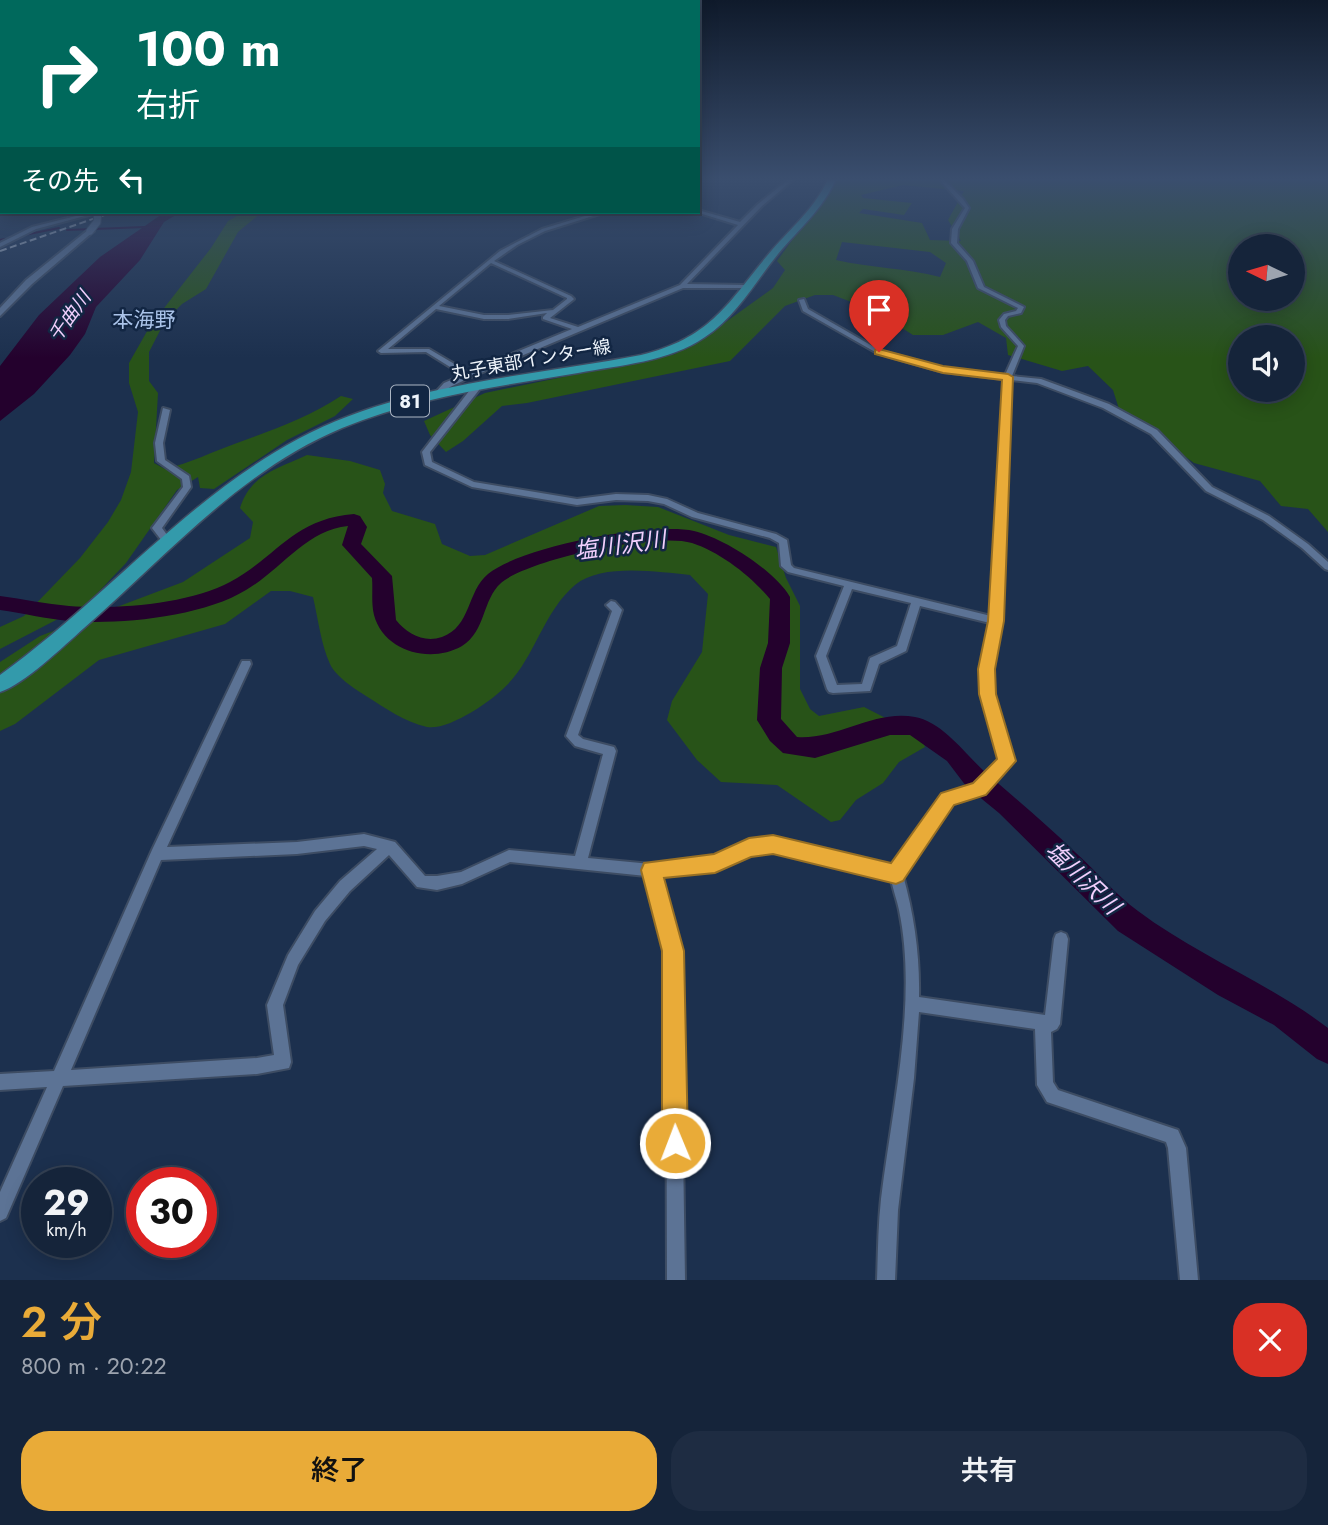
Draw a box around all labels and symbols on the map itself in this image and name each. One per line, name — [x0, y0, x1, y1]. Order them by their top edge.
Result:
north arrow — [1228, 234, 1306, 312]
pin — [849, 280, 909, 352]
water label: 千曲川 — [42, 284, 98, 347]
district label: 本海野 — [113, 305, 176, 335]
street label: 丸子東部インター線 — [449, 333, 613, 387]
road number: 81 — [391, 386, 429, 416]
water label: 塩川沢川 — [572, 521, 671, 568]
water label: 塩川沢川 — [1038, 834, 1130, 924]
position arrow — [638, 1106, 712, 1180]
speed limit sign: 30 — [126, 1167, 217, 1258]

